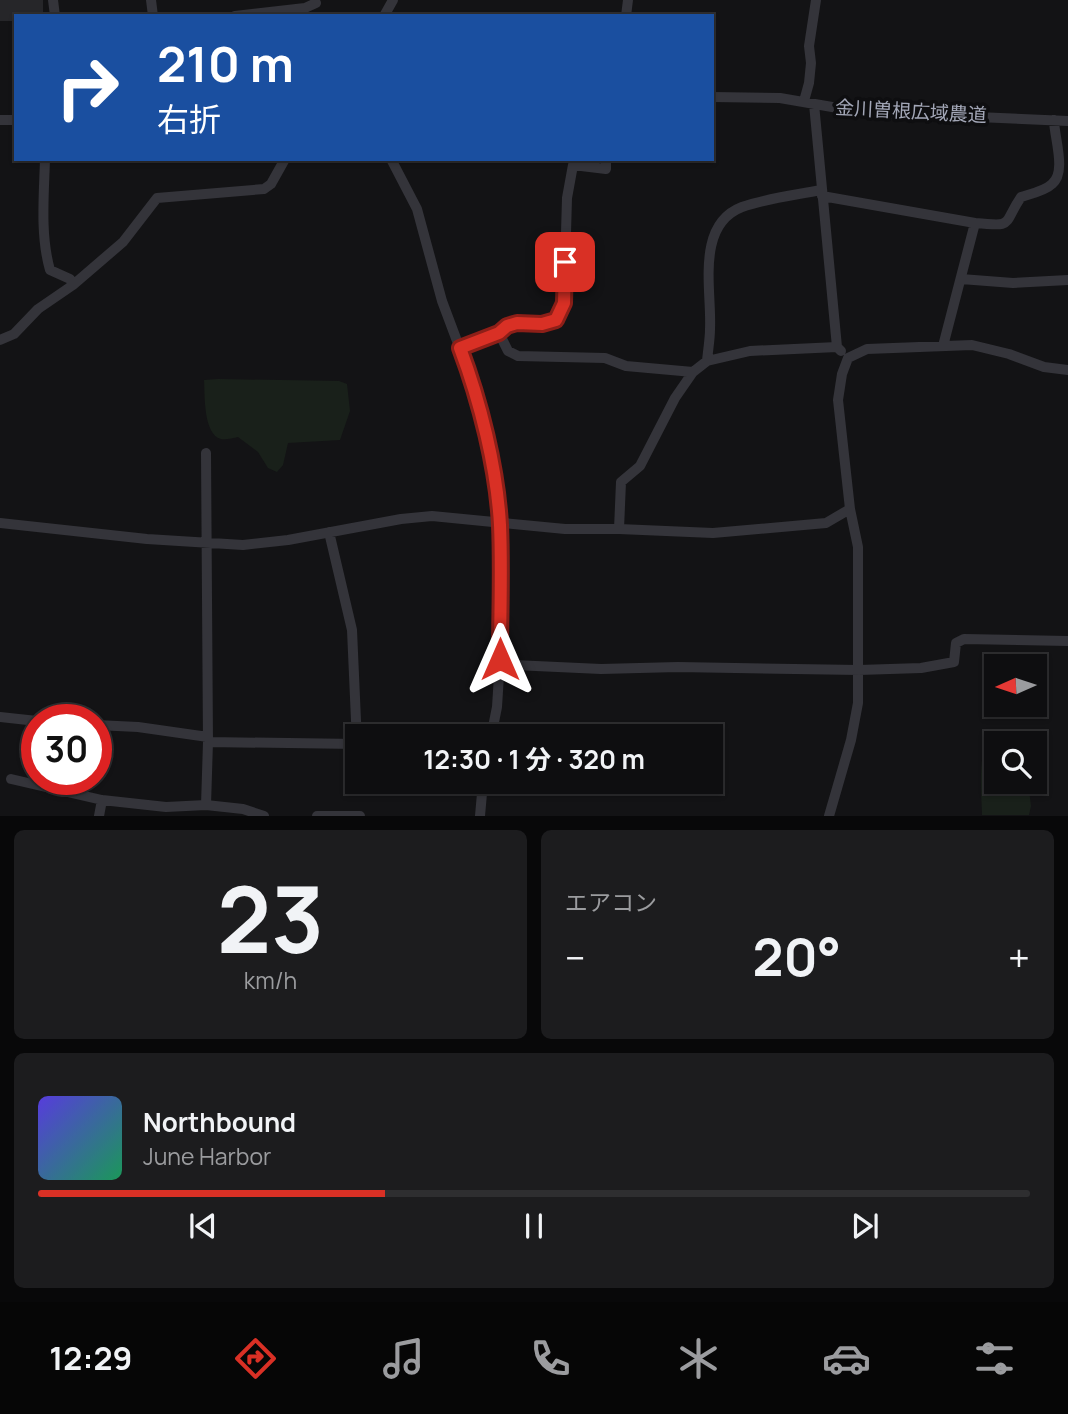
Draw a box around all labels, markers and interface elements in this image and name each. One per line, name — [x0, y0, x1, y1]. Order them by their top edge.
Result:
text: 210 m — [157, 30, 294, 97]
icon: right — [42, 42, 133, 133]
street label: 金川曽根広域農道 — [834, 94, 988, 128]
text: 右折 — [157, 97, 221, 141]
pin — [535, 232, 595, 292]
icon: arrive — [546, 243, 584, 281]
position arrow — [463, 622, 537, 696]
north arrow — [984, 654, 1046, 718]
map controls — [984, 654, 1047, 794]
speed limit sign: 30 — [21, 704, 112, 795]
button: search — [984, 731, 1047, 794]
text: 12:30 · 1 分 · 320 m — [423, 741, 645, 777]
text: 23 — [217, 856, 324, 980]
text: エアコン — [565, 886, 657, 918]
text: 20° — [753, 921, 841, 992]
text: − — [565, 931, 586, 983]
text: + — [1008, 931, 1030, 983]
text: km/h — [244, 964, 297, 996]
text: Northbound — [143, 1104, 296, 1140]
text: June Harbor — [143, 1140, 271, 1172]
icon: previous — [184, 1207, 222, 1245]
icon: pause — [515, 1207, 553, 1245]
icon: next — [846, 1207, 884, 1245]
icon: directions — [231, 1334, 280, 1383]
icon: music — [379, 1334, 428, 1383]
icon: phone — [526, 1334, 575, 1383]
icon: climate — [674, 1334, 723, 1383]
icon: car — [822, 1334, 871, 1383]
icon: filters — [970, 1334, 1019, 1383]
text: 12:29 — [49, 1336, 132, 1380]

